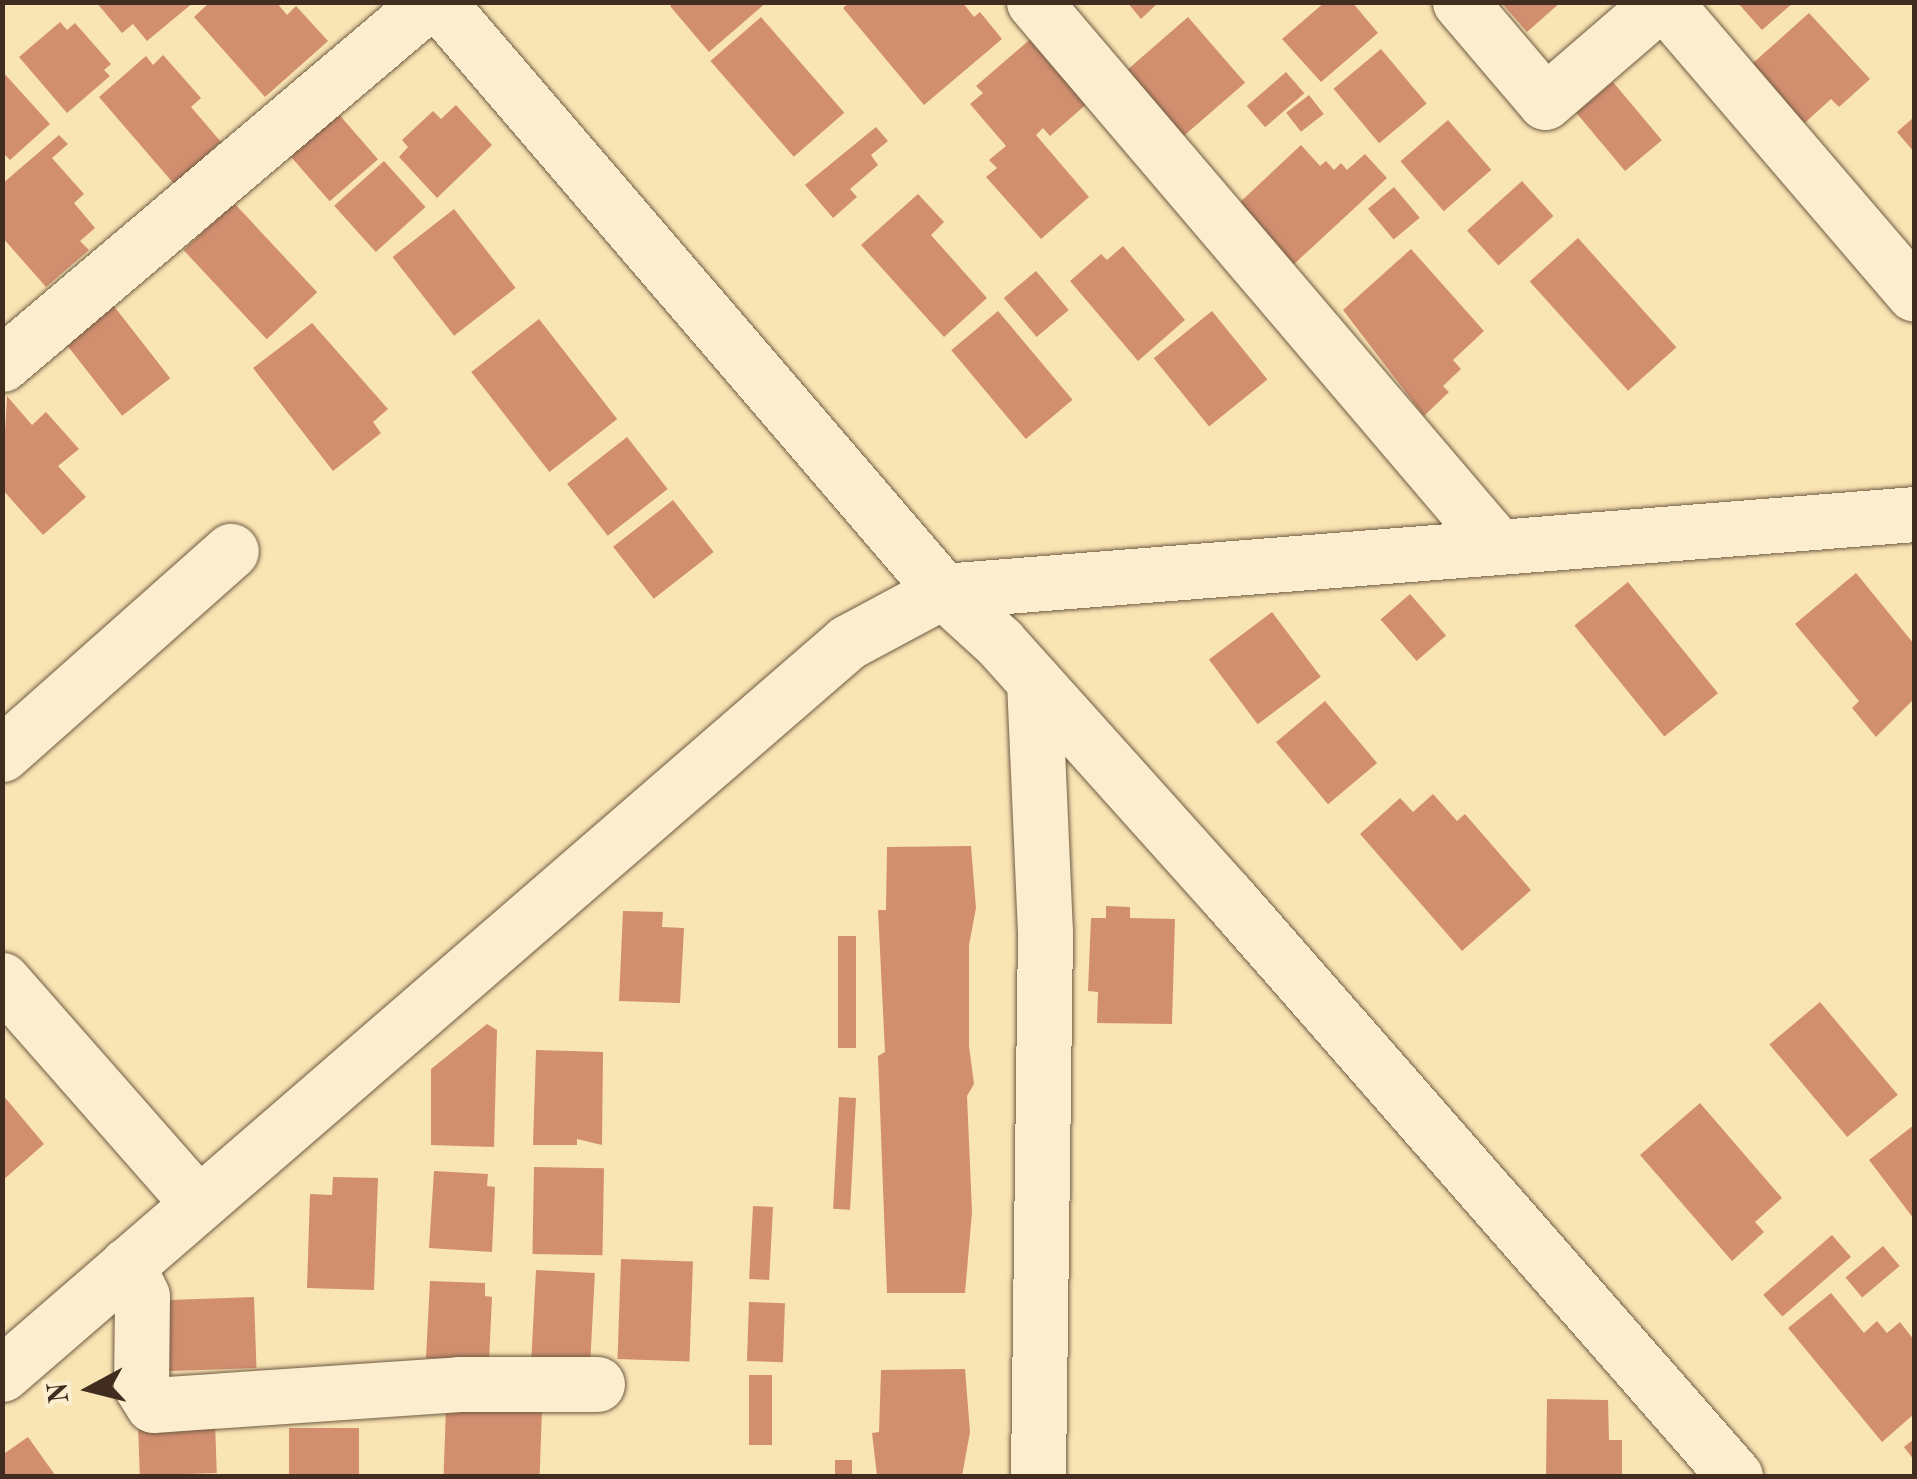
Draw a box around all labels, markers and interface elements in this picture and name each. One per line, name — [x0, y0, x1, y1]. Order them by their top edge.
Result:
north arrow — [40, 1339, 140, 1439]
text: N — [45, 1380, 75, 1405]

